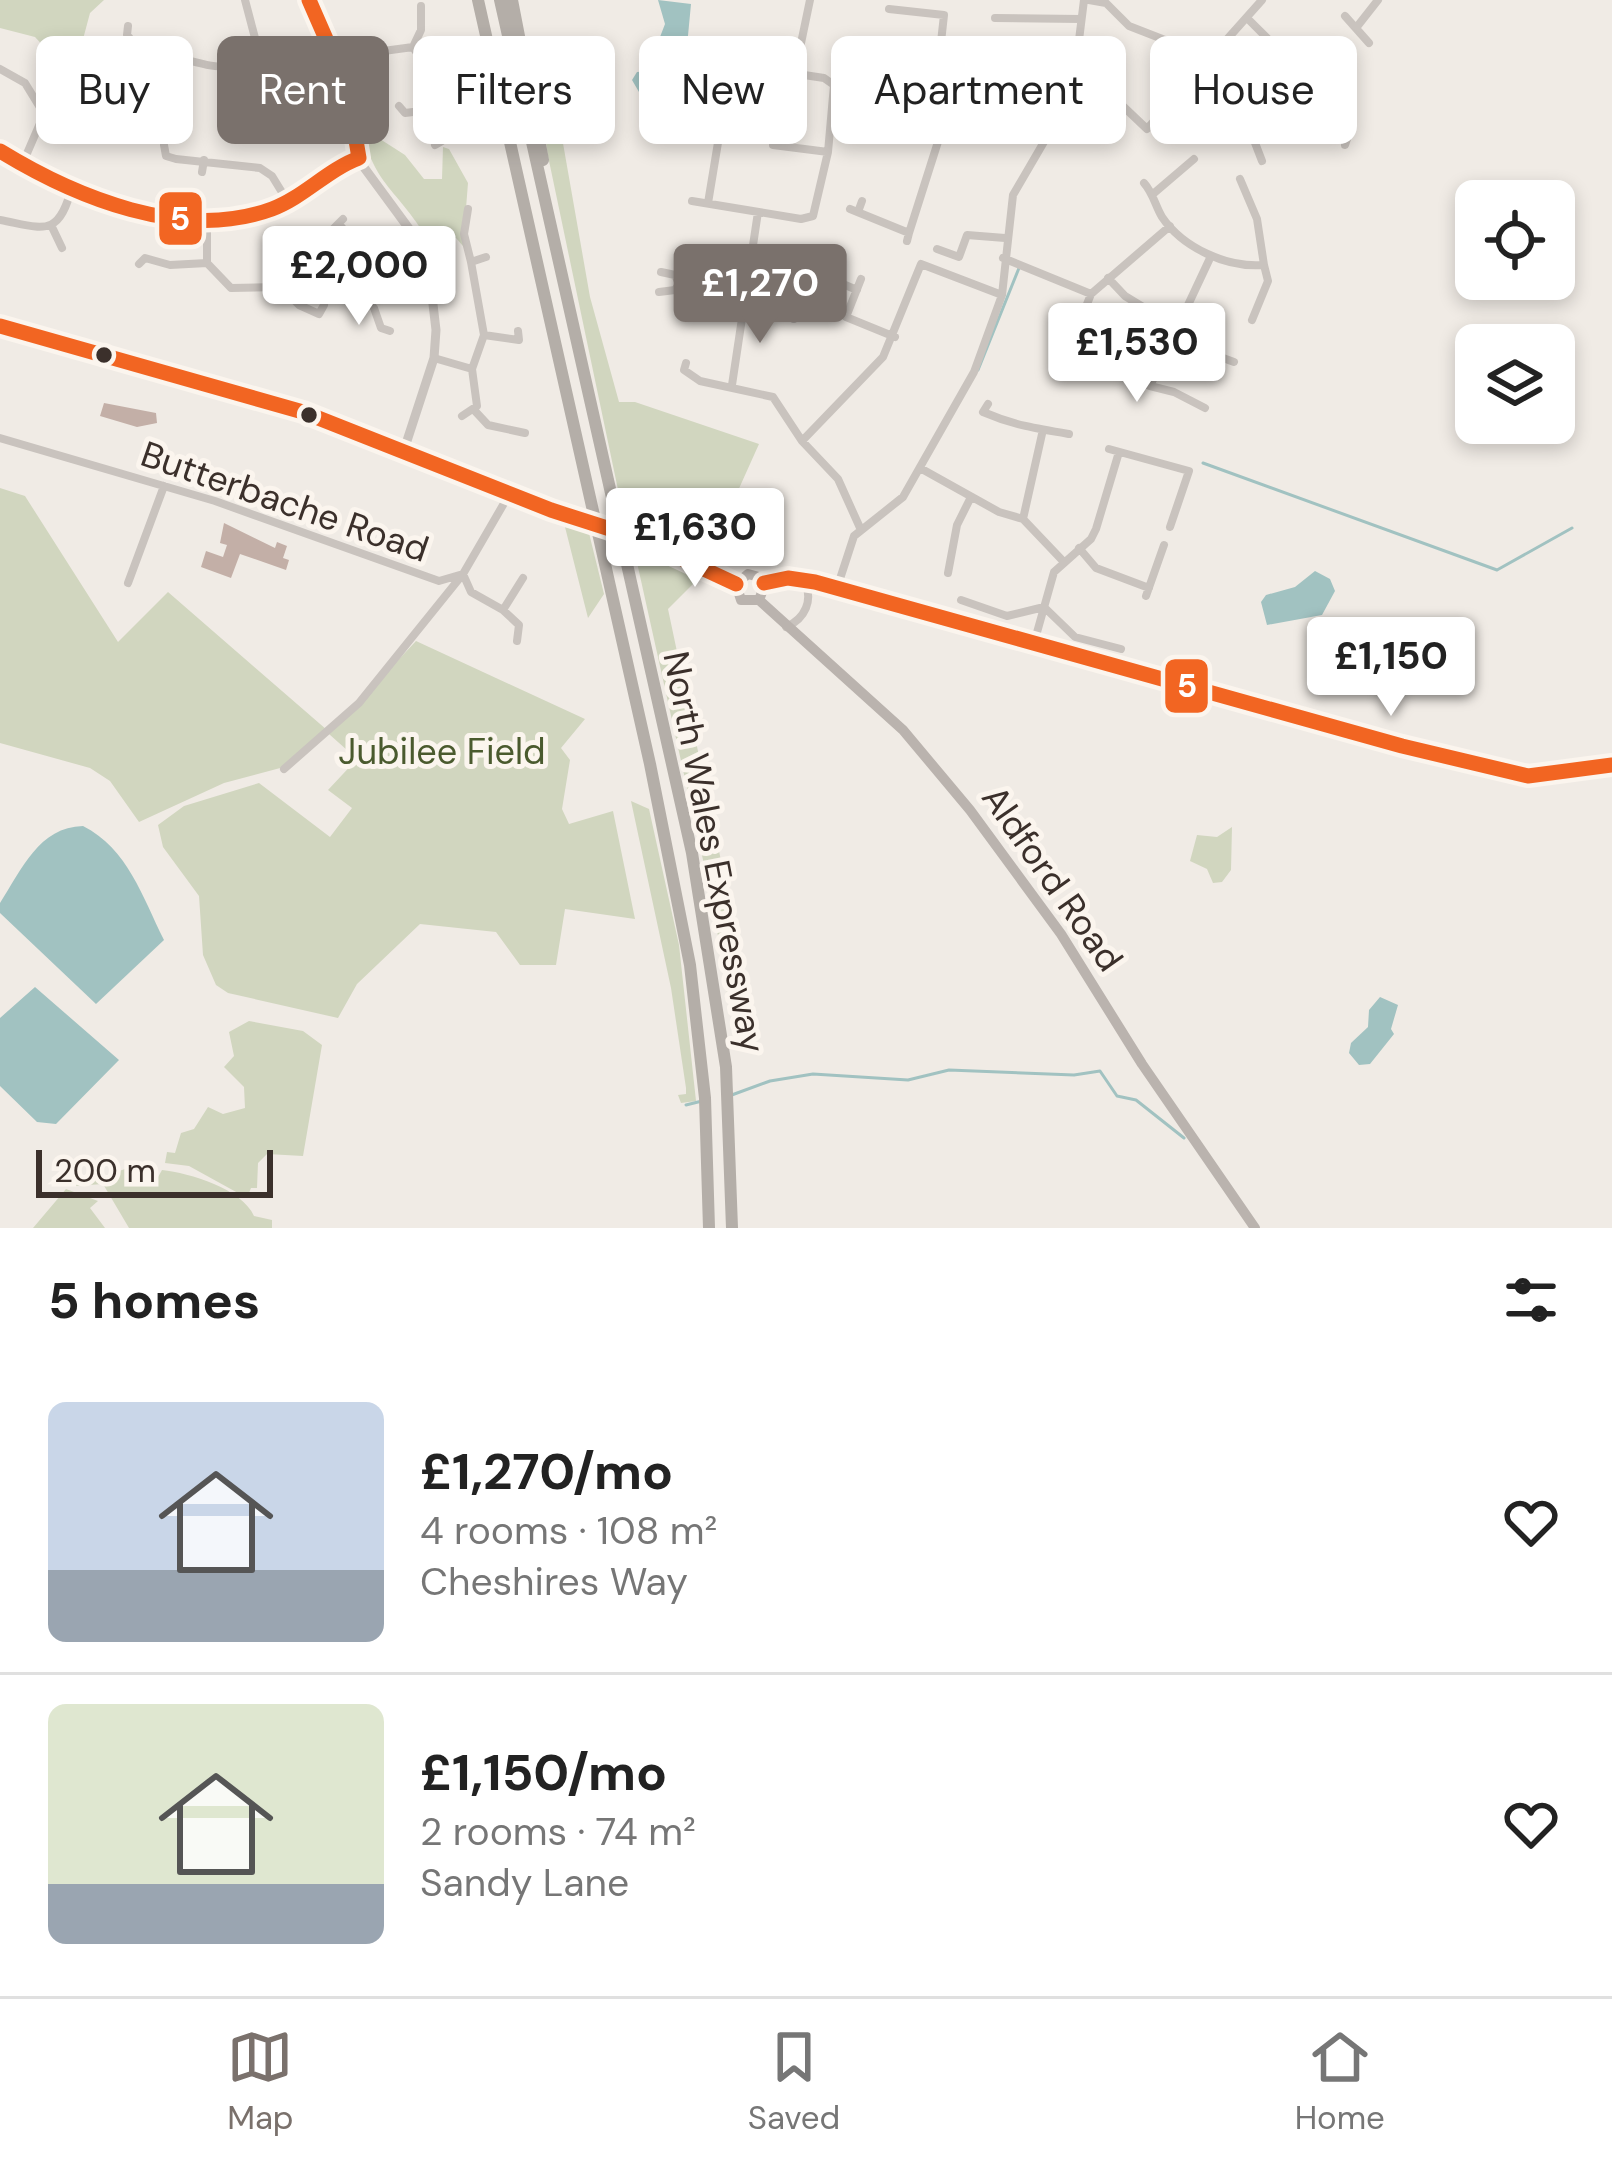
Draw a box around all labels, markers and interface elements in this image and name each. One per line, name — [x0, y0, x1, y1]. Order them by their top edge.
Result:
chip: Buy — [36, 36, 193, 144]
chip: Rent — [217, 36, 389, 144]
chip: Filters — [413, 36, 615, 144]
chip: New — [639, 36, 807, 144]
chip: Apartment — [831, 36, 1126, 144]
chip: House — [1150, 36, 1357, 144]
map controls — [1455, 180, 1575, 444]
button: locate — [1455, 180, 1575, 300]
line badge: 5 — [157, 190, 204, 247]
text: 5 — [170, 197, 190, 240]
pin: £2,000 — [261, 226, 457, 328]
text: £2,000 — [290, 239, 428, 290]
pin: £1,270 — [662, 244, 858, 346]
text: £1,270 — [701, 257, 819, 308]
pin: £1,530 — [1039, 303, 1235, 405]
text: £1,530 — [1075, 316, 1199, 367]
button: layers — [1455, 324, 1575, 444]
unlabelled marker — [93, 344, 115, 366]
unlabelled marker — [298, 404, 320, 426]
street label: Butterbache Road — [135, 430, 435, 573]
pin: £1,630 — [597, 488, 793, 590]
text: £1,630 — [633, 501, 757, 552]
pin: £1,150 — [1293, 617, 1489, 719]
text: £1,150 — [1334, 630, 1448, 681]
street label: North Wales Expressway — [653, 647, 776, 1057]
line badge: 5 — [1163, 657, 1210, 715]
text: 5 — [1177, 664, 1197, 707]
park label: Jubilee Field — [338, 728, 546, 775]
street label: Aldford Road — [971, 776, 1134, 980]
scale bar — [36, 1144, 273, 1197]
text: 200 m — [54, 1149, 156, 1192]
text: 5 homes — [48, 1267, 260, 1334]
icon: filters — [1498, 1267, 1564, 1333]
text: £1,270/mo — [420, 1438, 673, 1505]
icon: home — [144, 1450, 288, 1594]
icon: heart — [1498, 1489, 1564, 1555]
text: 4 rooms · 108 m² — [420, 1505, 717, 1556]
text: Cheshires Way — [420, 1556, 688, 1607]
text: £1,150/mo — [420, 1739, 667, 1806]
icon: home — [144, 1752, 288, 1896]
icon: heart — [1498, 1791, 1564, 1857]
text: 2 rooms · 74 m² — [420, 1806, 696, 1857]
text: Sandy Lane — [420, 1857, 629, 1908]
tab: Map — [227, 2024, 294, 2139]
tab: Saved — [748, 2024, 840, 2139]
tab: Home — [1295, 2024, 1385, 2139]

